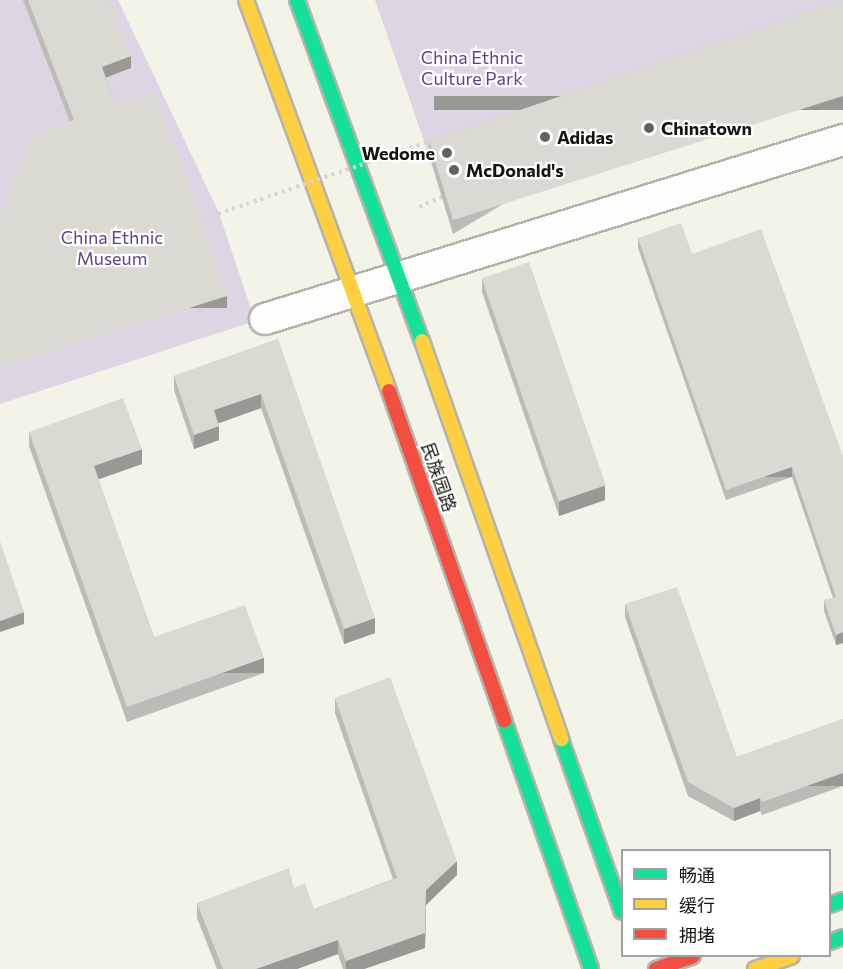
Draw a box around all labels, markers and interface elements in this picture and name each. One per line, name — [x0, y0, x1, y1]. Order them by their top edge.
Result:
park label: China Ethnic Culture Park — [421, 47, 523, 90]
place label: Chinatown — [661, 117, 752, 139]
marker: Chinatown — [642, 121, 656, 135]
place label: Adidas — [557, 126, 613, 148]
marker: Adidas — [538, 130, 552, 144]
place label: Wedome — [361, 142, 435, 164]
marker: Wedome — [440, 146, 454, 160]
place label: McDonald's — [466, 159, 564, 181]
marker: McDonald's — [447, 163, 461, 177]
park label: China Ethnic Museum — [61, 227, 163, 270]
street label: 民族园路 — [417, 439, 461, 515]
legend — [621, 849, 831, 957]
text: 畅通 — [679, 864, 715, 886]
text: 缓行 — [679, 894, 715, 916]
text: 拥堵 — [679, 924, 715, 946]

